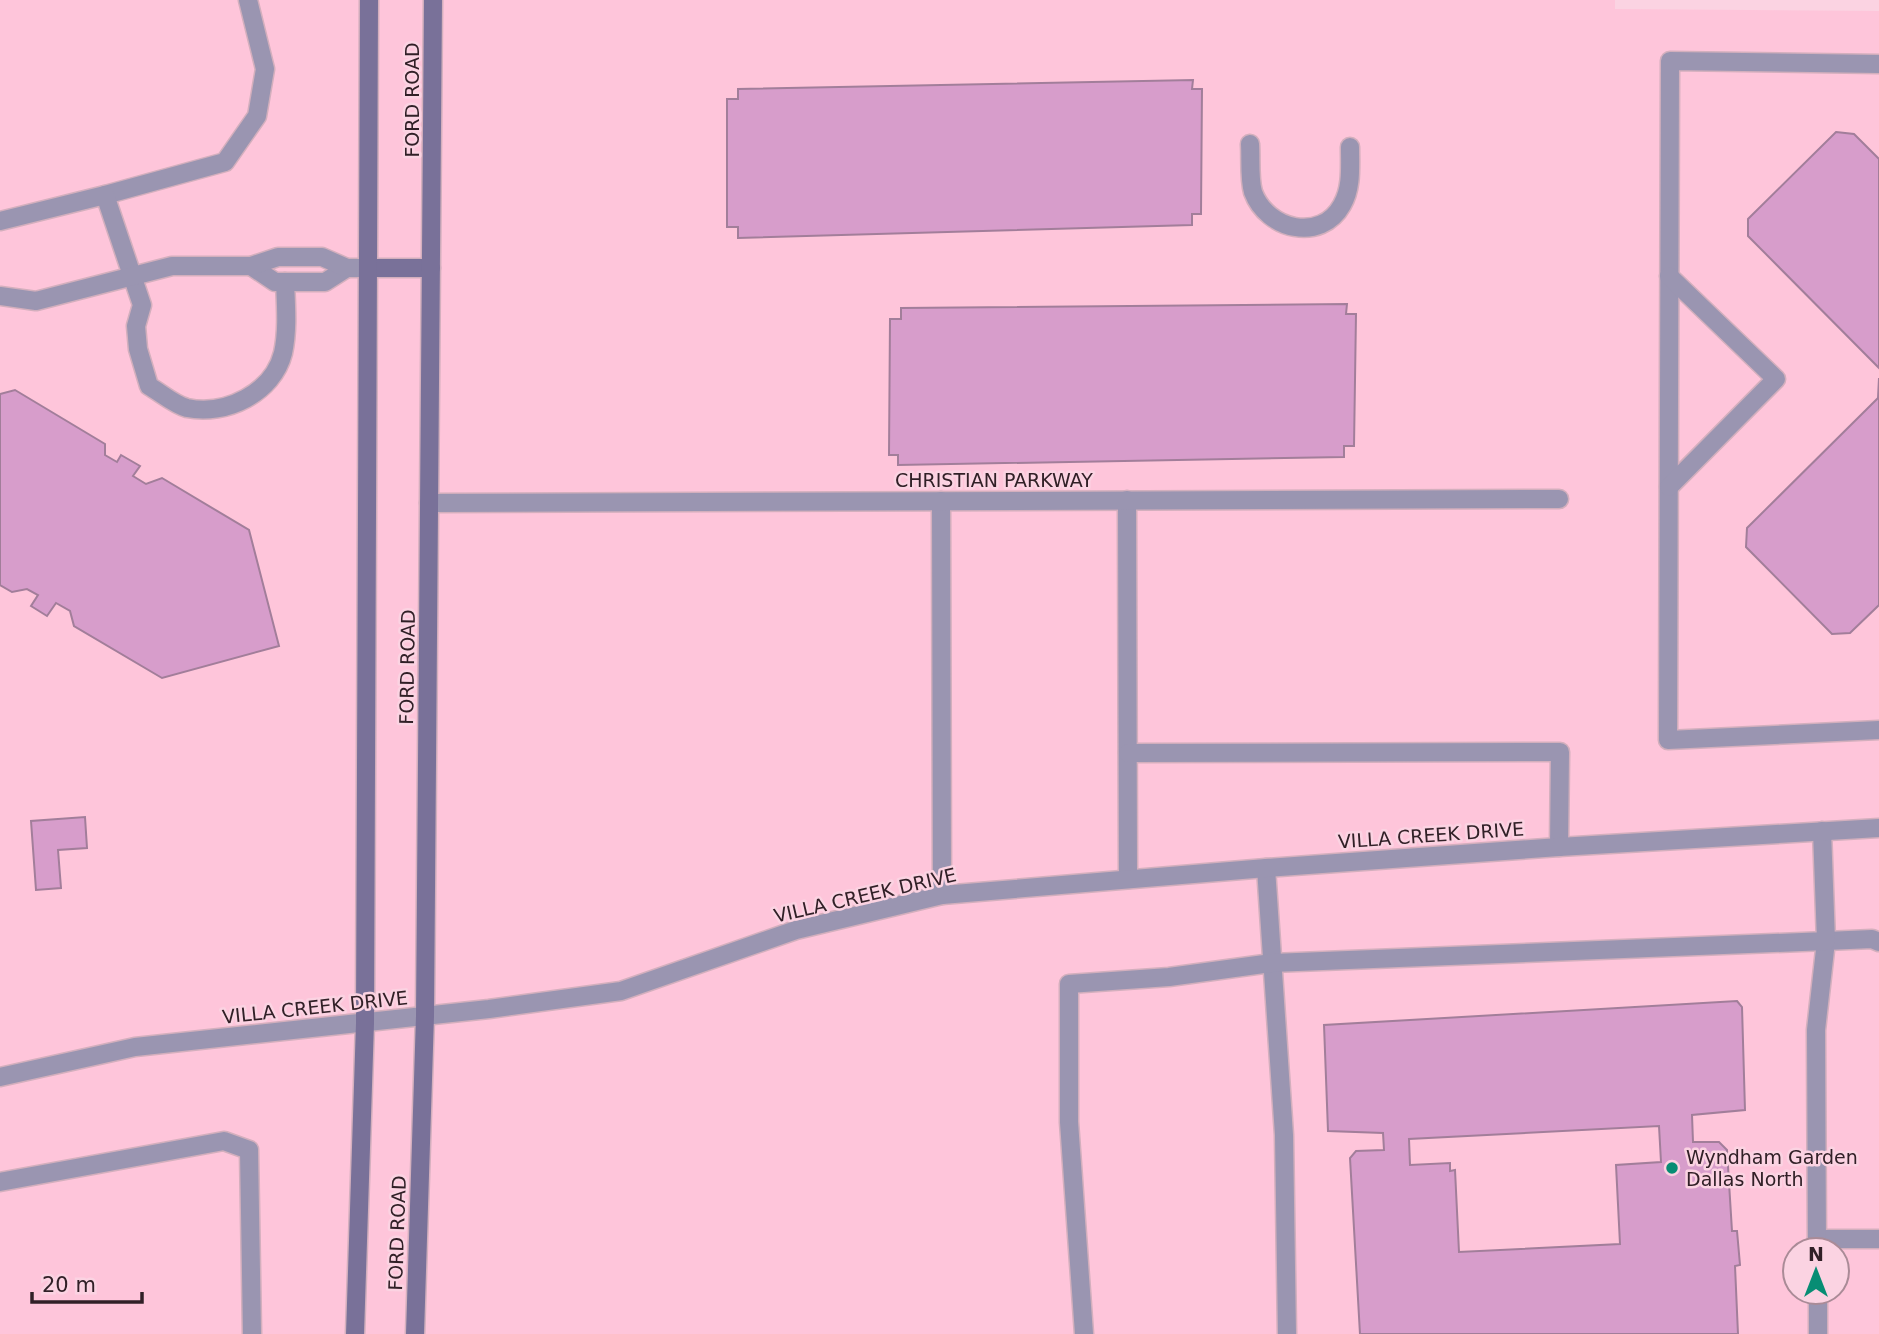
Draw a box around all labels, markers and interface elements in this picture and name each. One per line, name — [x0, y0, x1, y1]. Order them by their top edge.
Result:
street label: FORD ROAD — [401, 42, 423, 158]
street label: CHRISTIAN PARKWAY — [895, 469, 1093, 491]
street label: FORD ROAD — [395, 609, 419, 725]
street label: VILLA CREEK DRIVE — [1337, 818, 1525, 852]
street label: VILLA CREEK DRIVE — [772, 863, 958, 927]
street label: VILLA CREEK DRIVE — [221, 986, 409, 1028]
place label: Wyndham Garden Dallas North — [1686, 1146, 1858, 1190]
marker: Wyndham Garden Dallas North — [1664, 1160, 1680, 1176]
street label: FORD ROAD — [384, 1175, 410, 1291]
north arrow — [1781, 1236, 1851, 1306]
text: N — [1808, 1243, 1824, 1265]
scale bar — [32, 1260, 142, 1304]
text: 20 m — [42, 1273, 96, 1297]

